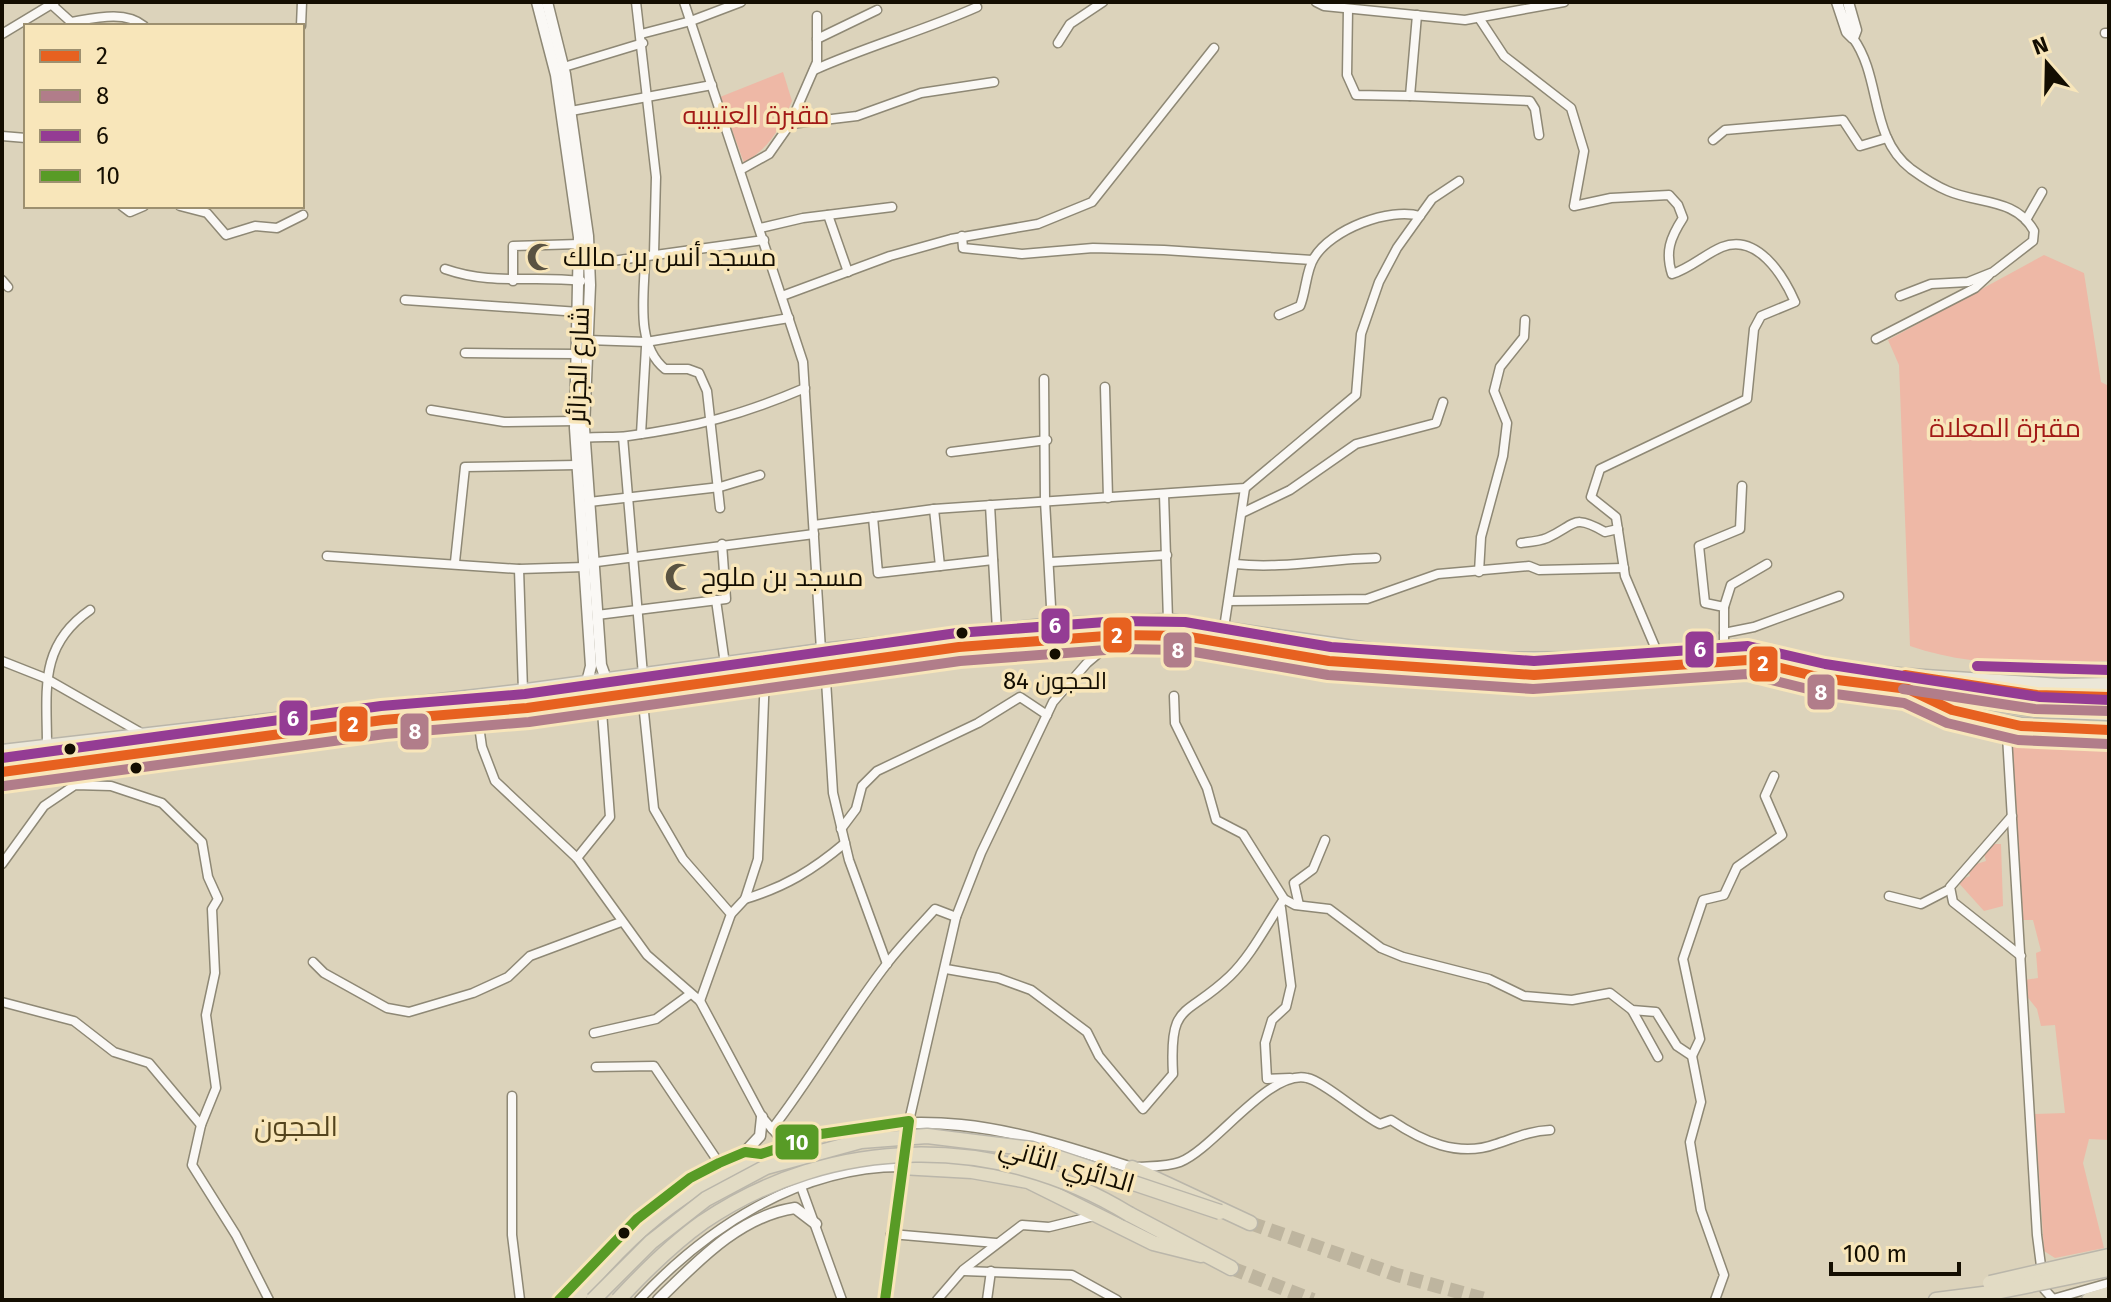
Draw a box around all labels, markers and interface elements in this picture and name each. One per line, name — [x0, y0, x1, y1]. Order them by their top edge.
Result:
legend — [24, 24, 304, 208]
north arrow — [2007, 24, 2087, 104]
text: N — [2029, 30, 2052, 61]
text: 2 — [96, 42, 108, 70]
text: 8 — [96, 82, 109, 110]
park label: مقبرة العتيبيه — [682, 100, 830, 131]
text: 6 — [96, 122, 109, 150]
text: 10 — [96, 162, 120, 190]
place label: مسجد أنس بن مالك — [563, 240, 777, 273]
mosque icon: مسجد أنس بن مالك — [526, 242, 556, 272]
street label: شارع الجزائر — [561, 306, 597, 426]
park label: مقبرة المعلاة — [1929, 413, 2081, 444]
mosque icon: مسجد بن ملوح — [664, 562, 694, 592]
place label: مسجد بن ملوح — [701, 562, 863, 594]
line badge: 6 — [1040, 607, 1071, 645]
text: 6 — [1049, 612, 1061, 639]
line badge: 2 — [1102, 616, 1133, 654]
text: 2 — [1111, 622, 1123, 649]
unlabelled marker — [954, 625, 970, 641]
line badge: 6 — [1684, 630, 1715, 669]
line badge: 8 — [1162, 631, 1193, 669]
text: 6 — [1694, 636, 1706, 663]
text: 8 — [1172, 637, 1185, 664]
line badge: 2 — [1748, 645, 1779, 683]
marker: الحجون 84 — [1047, 646, 1063, 662]
text: 2 — [1757, 650, 1769, 677]
place label: الحجون 84 — [1003, 667, 1107, 695]
line badge: 8 — [1806, 673, 1836, 711]
text: 8 — [1815, 679, 1828, 706]
line badge: 6 — [278, 699, 309, 737]
text: 6 — [287, 705, 299, 732]
line badge: 2 — [338, 705, 369, 743]
text: 2 — [347, 711, 359, 738]
line badge: 8 — [399, 712, 430, 751]
text: 8 — [409, 718, 422, 745]
unlabelled marker — [62, 741, 78, 757]
unlabelled marker — [128, 760, 144, 776]
district label: الحجون — [254, 1110, 338, 1143]
line badge: 10 — [774, 1123, 820, 1161]
text: 10 — [785, 1129, 809, 1156]
street label: الدائري الثاني — [994, 1131, 1138, 1204]
unlabelled marker — [616, 1225, 632, 1241]
scale bar — [1831, 1226, 1959, 1276]
text: 100 m — [1843, 1240, 1907, 1268]

